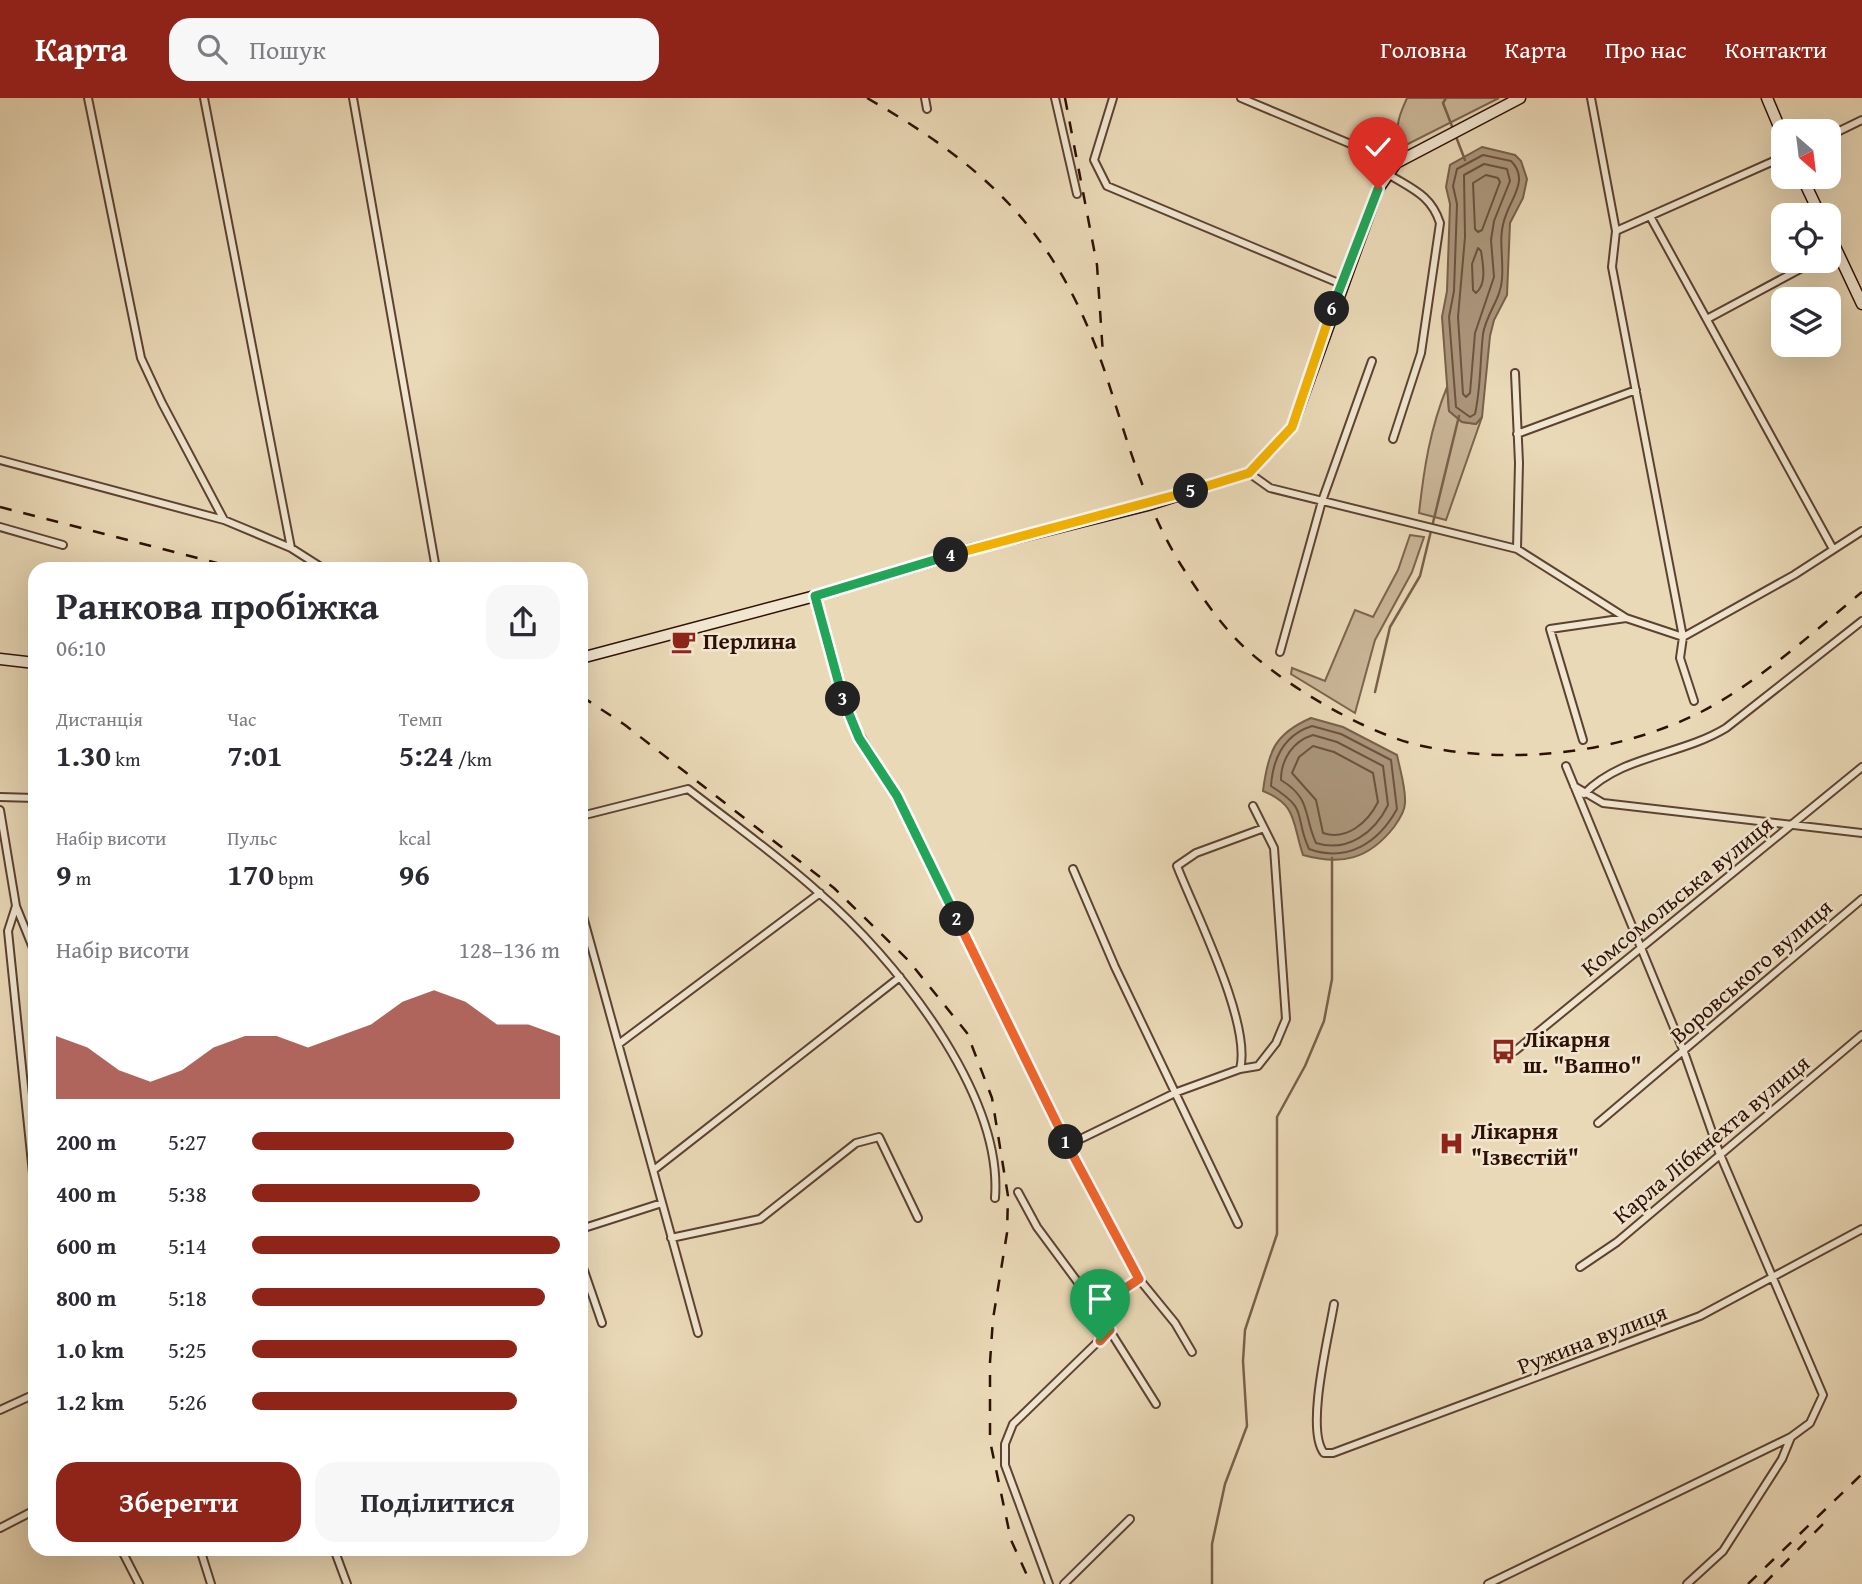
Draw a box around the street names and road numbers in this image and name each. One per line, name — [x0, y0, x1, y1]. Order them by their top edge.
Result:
street label: Комсомольська вулиця — [1573, 807, 1780, 984]
street label: Воровського вулиця — [1662, 891, 1839, 1050]
street label: Карла Лібкнехта вулиця — [1605, 1046, 1817, 1231]
street label: Ружина вулиця — [1512, 1295, 1672, 1382]

